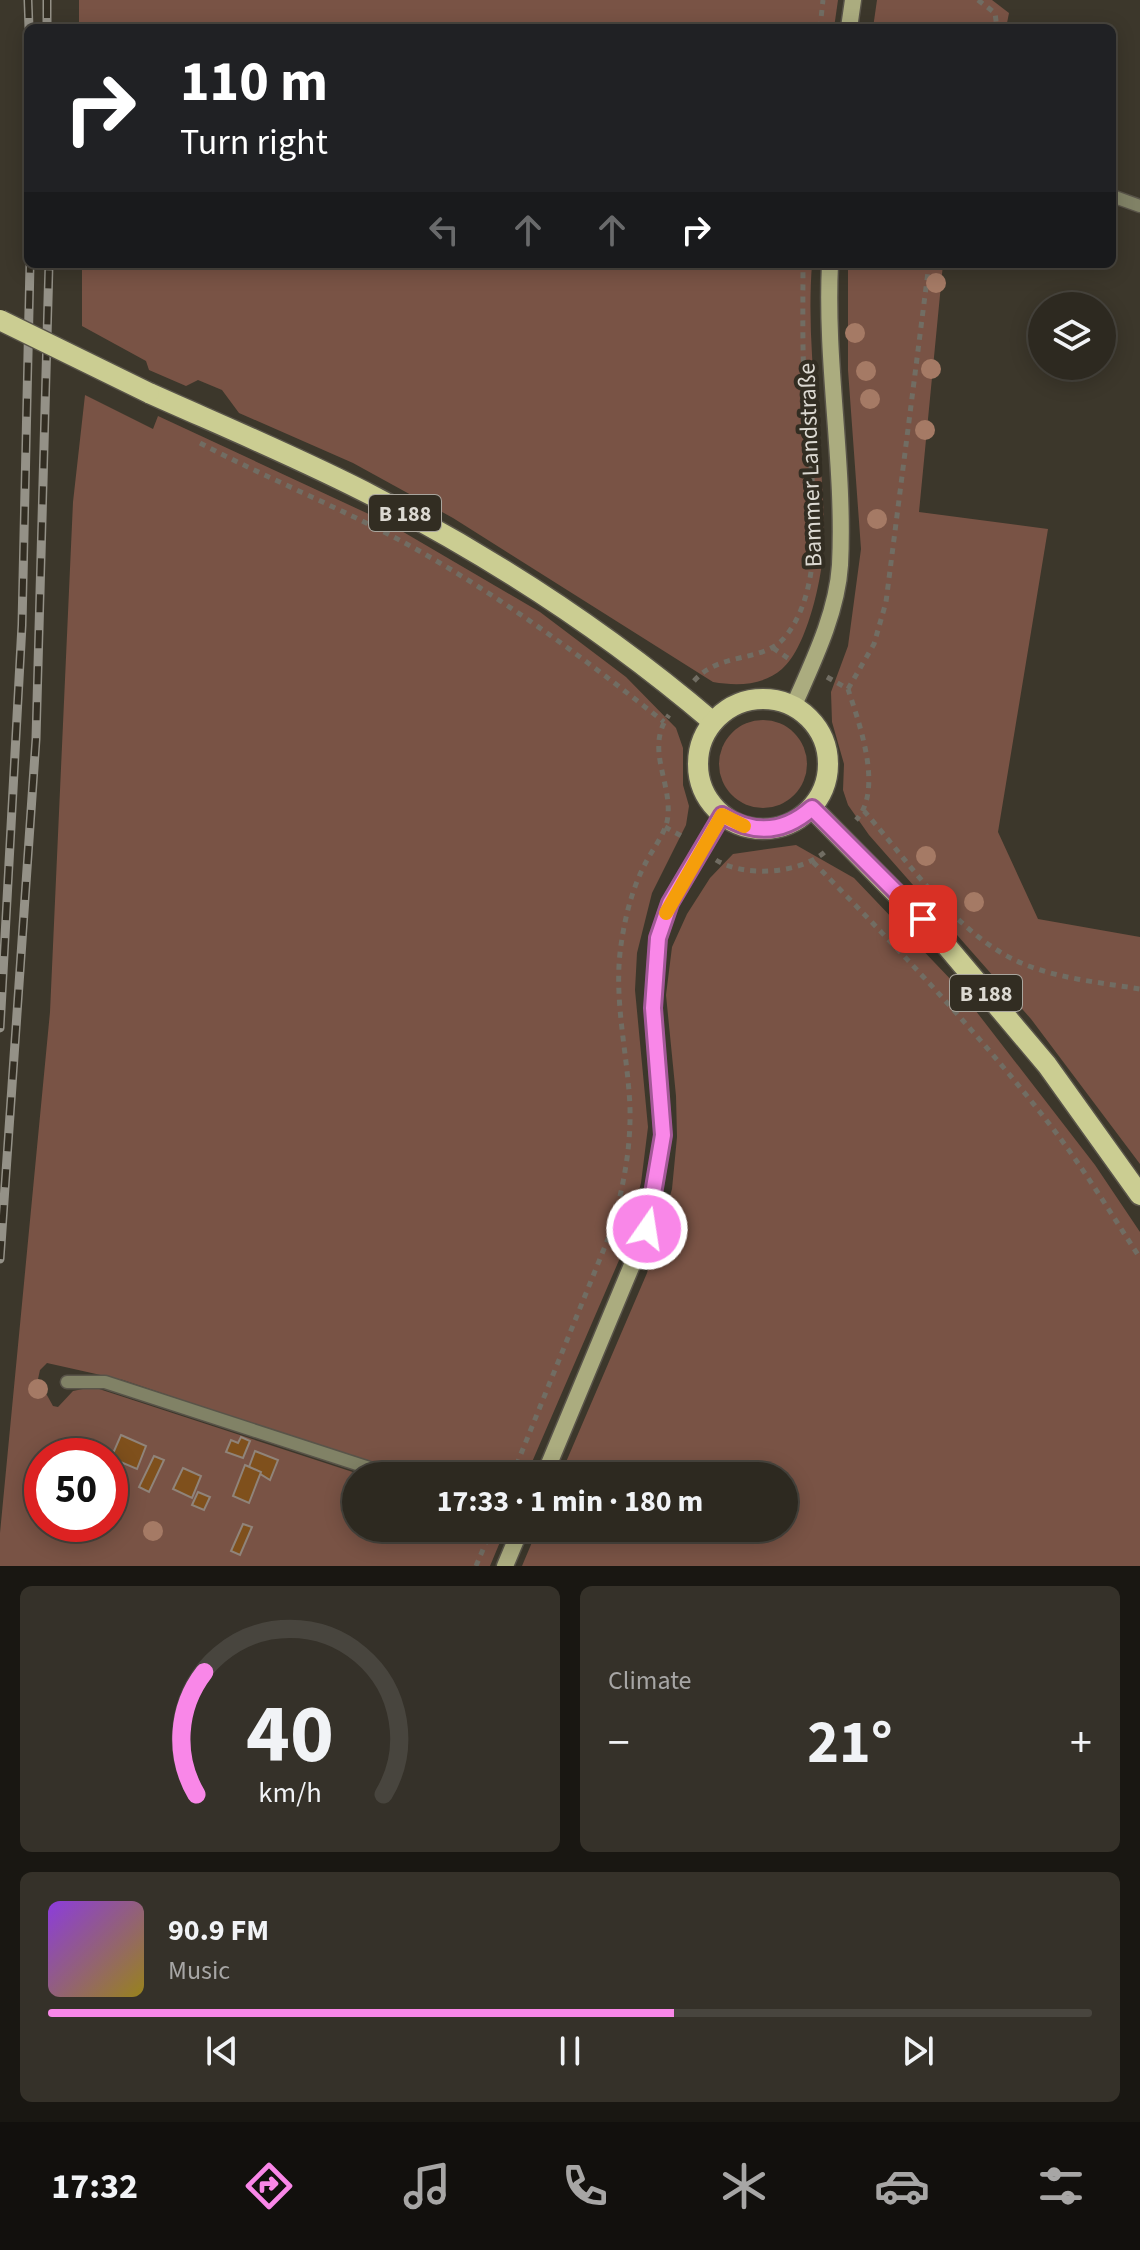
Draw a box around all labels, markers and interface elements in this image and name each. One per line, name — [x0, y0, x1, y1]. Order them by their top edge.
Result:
text: 110 m — [180, 43, 328, 122]
icon: right — [48, 56, 152, 160]
text: Turn right — [180, 117, 328, 168]
icon: left — [422, 208, 466, 252]
icon: ahead — [506, 208, 550, 252]
icon: ahead — [590, 208, 634, 252]
icon: right — [674, 208, 718, 252]
map controls — [1028, 292, 1116, 380]
button: layers — [1028, 292, 1116, 380]
street label: Bammer Landstraße — [789, 362, 832, 568]
road number: B 188 — [369, 495, 441, 531]
pin — [889, 885, 957, 953]
icon: arrive — [901, 897, 945, 941]
road number: B 188 — [950, 975, 1022, 1011]
position arrow — [605, 1187, 689, 1271]
speed limit sign: 50 — [24, 1438, 128, 1542]
text: 17:33 · 1 min · 180 m — [437, 1480, 703, 1523]
text: Climate — [608, 1662, 692, 1699]
text: 40 — [246, 1676, 334, 1794]
text: 21° — [807, 1701, 893, 1786]
text: − — [608, 1712, 630, 1775]
text: + — [1070, 1712, 1092, 1775]
text: km/h — [258, 1773, 322, 1813]
text: 90.9 FM — [168, 1909, 269, 1952]
text: Music — [168, 1952, 230, 1989]
icon: previous — [200, 2029, 244, 2073]
icon: pause — [548, 2029, 592, 2073]
icon: next — [896, 2029, 940, 2073]
icon: directions — [241, 2158, 297, 2214]
icon: music — [399, 2158, 455, 2214]
icon: phone — [557, 2158, 613, 2214]
icon: climate — [716, 2158, 772, 2214]
icon: car — [874, 2158, 930, 2214]
icon: filters — [1033, 2158, 1089, 2214]
text: 17:32 — [51, 2161, 138, 2212]

